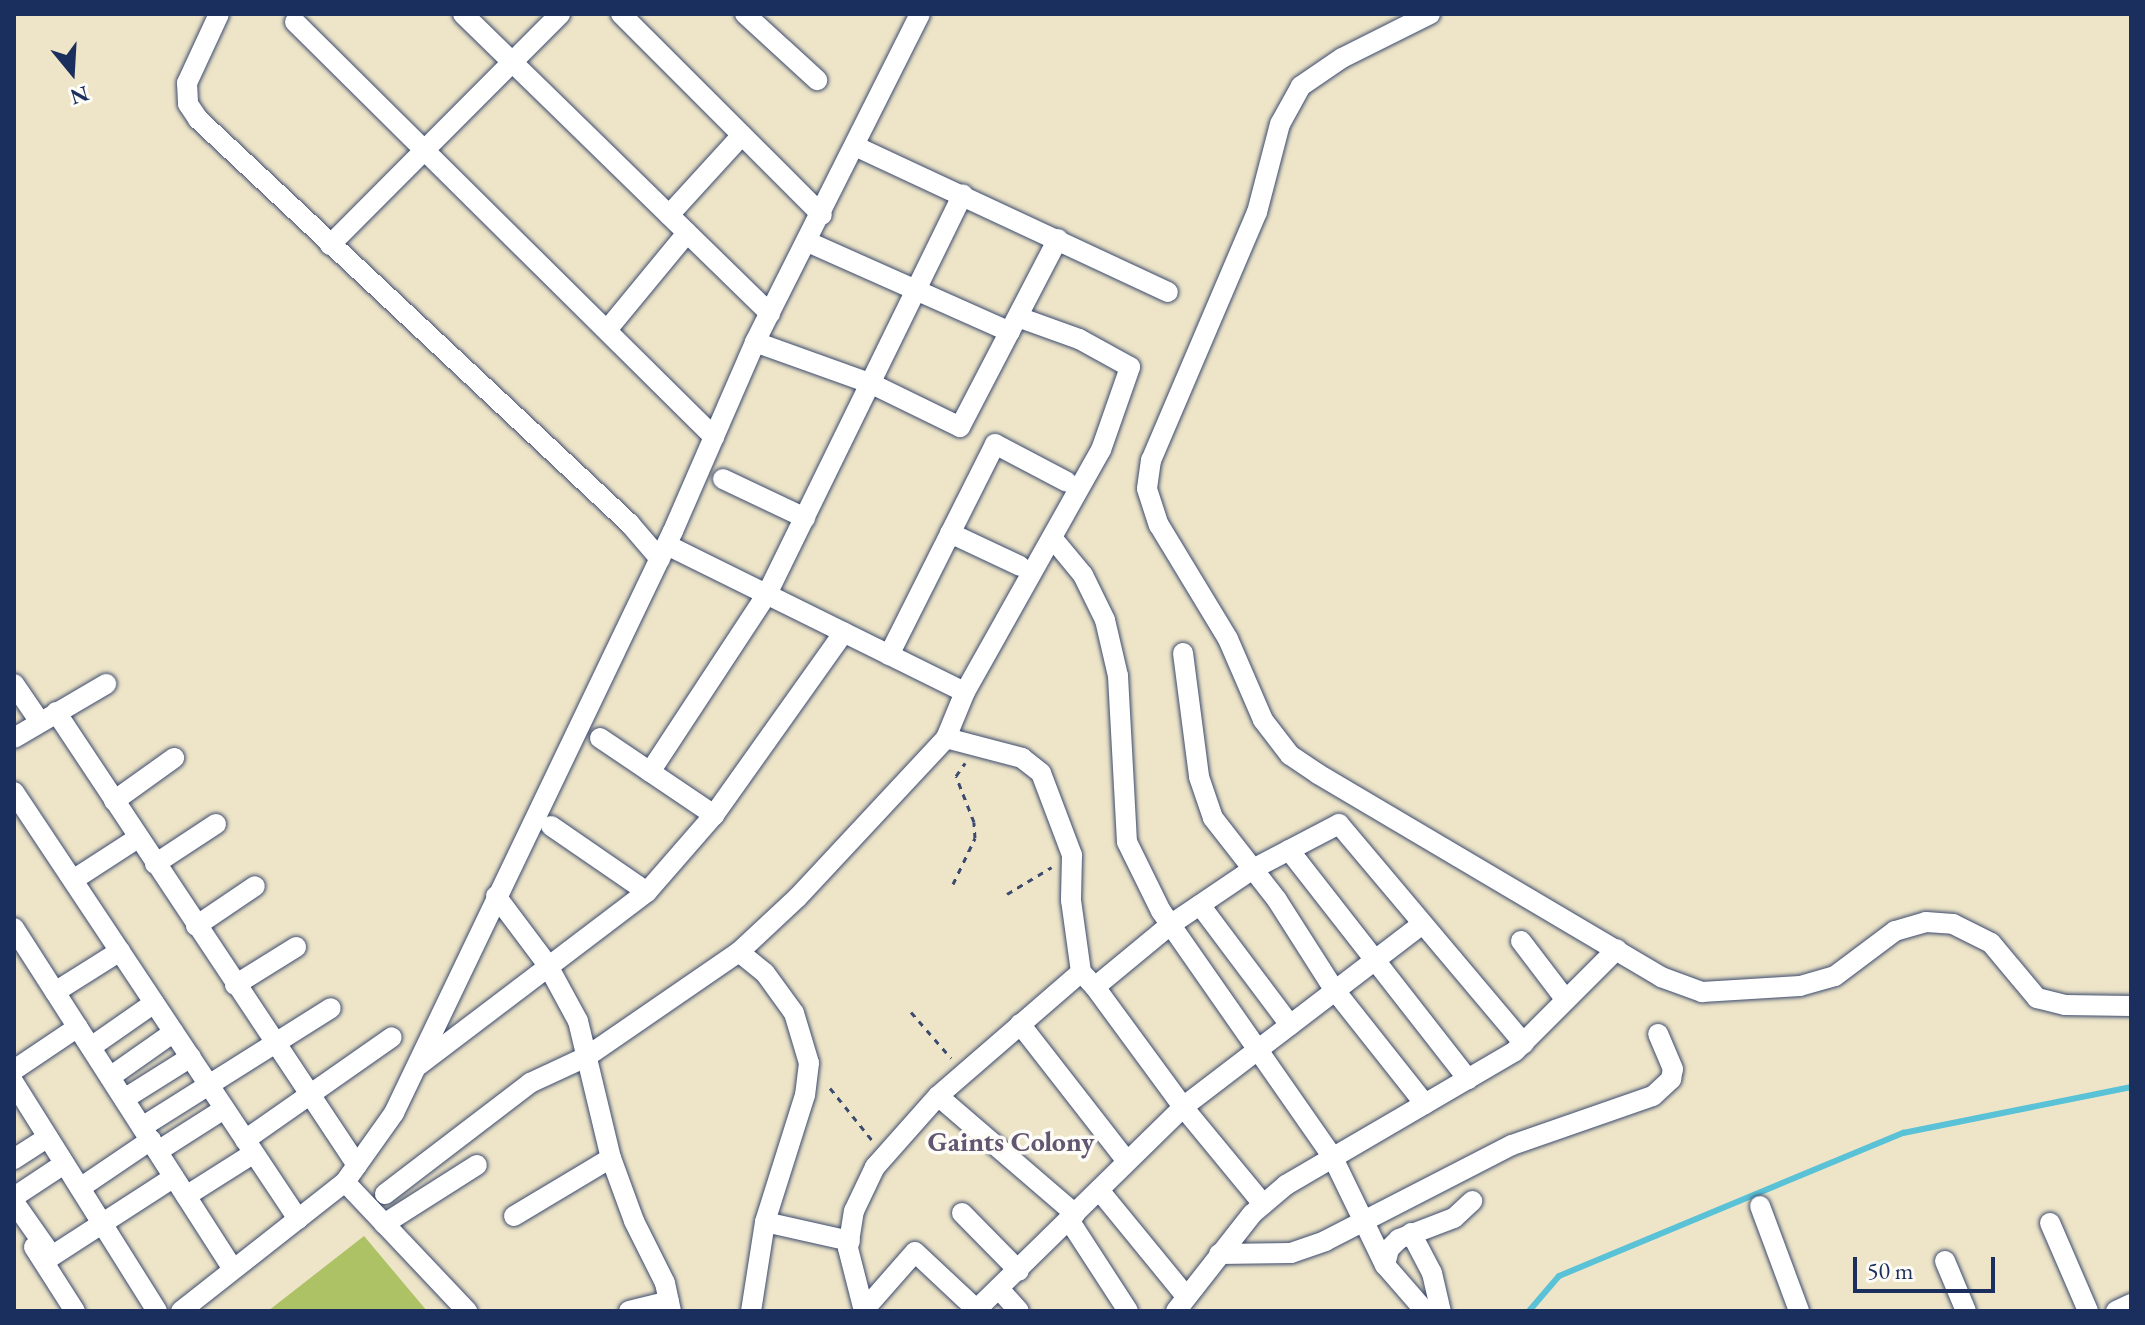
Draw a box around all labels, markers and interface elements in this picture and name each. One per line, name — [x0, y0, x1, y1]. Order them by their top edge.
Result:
north arrow — [32, 32, 112, 112]
text: N — [67, 79, 93, 112]
district label: Gaints Colony — [928, 1124, 1094, 1158]
scale bar — [1857, 1241, 1999, 1291]
text: 50 m — [1867, 1255, 1914, 1286]

